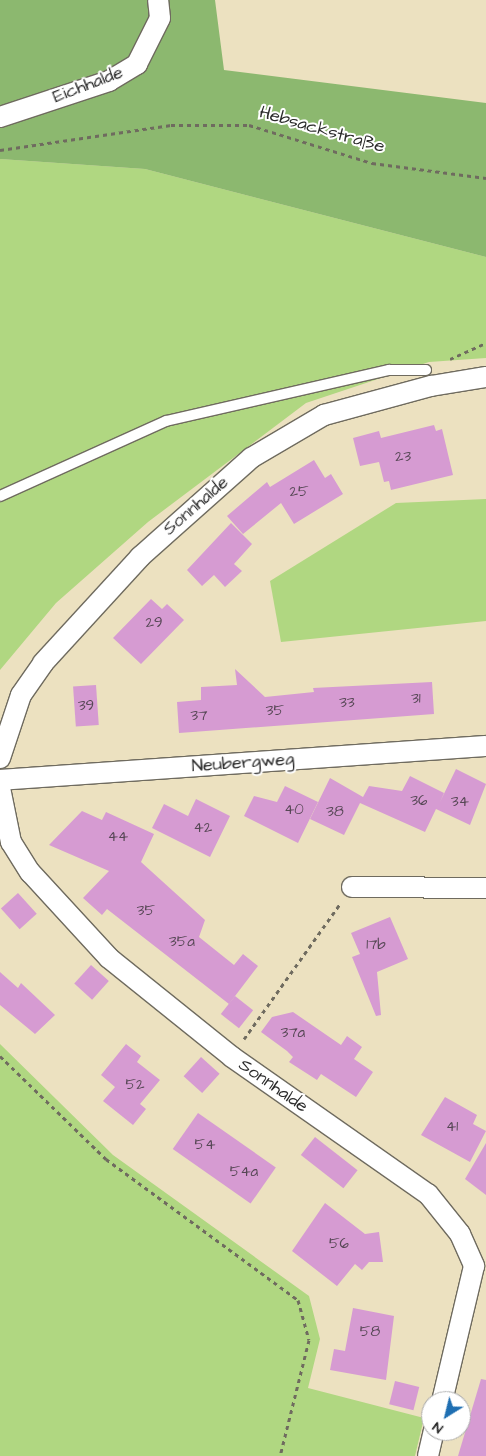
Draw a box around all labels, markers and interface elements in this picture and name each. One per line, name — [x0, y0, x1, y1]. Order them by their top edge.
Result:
street label: Eichhalde — [50, 62, 126, 108]
street label: Hebsackstraße — [257, 102, 387, 158]
house number: 23 — [395, 448, 411, 466]
street label: Sonnhalde — [159, 472, 233, 540]
house number: 25 — [289, 483, 309, 501]
house number: 29 — [145, 614, 163, 632]
house number: 31 — [411, 690, 421, 708]
house number: 33 — [339, 694, 355, 712]
house number: 39 — [78, 697, 94, 715]
house number: 35 — [266, 702, 284, 720]
house number: 37 — [191, 707, 207, 725]
street label: Neubergweg — [191, 749, 295, 777]
house number: 36 — [410, 792, 428, 810]
house number: 34 — [451, 793, 469, 811]
house number: 40 — [284, 801, 304, 819]
house number: 38 — [326, 803, 344, 821]
house number: 42 — [194, 819, 212, 837]
house number: 44 — [108, 828, 128, 846]
house number: 35 — [137, 902, 155, 920]
house number: 35a — [169, 933, 195, 951]
house number: 17b — [366, 936, 386, 954]
house number: 37a — [281, 1024, 305, 1042]
street label: Sonnhalde — [234, 1054, 312, 1118]
house number: 52 — [125, 1076, 145, 1094]
house number: 41 — [446, 1118, 458, 1136]
house number: 54 — [195, 1136, 215, 1154]
house number: 54a — [230, 1163, 258, 1181]
house number: 56 — [329, 1235, 349, 1253]
house number: 58 — [360, 1323, 380, 1341]
north arrow — [421, 1391, 471, 1441]
text: N — [428, 1417, 447, 1438]

